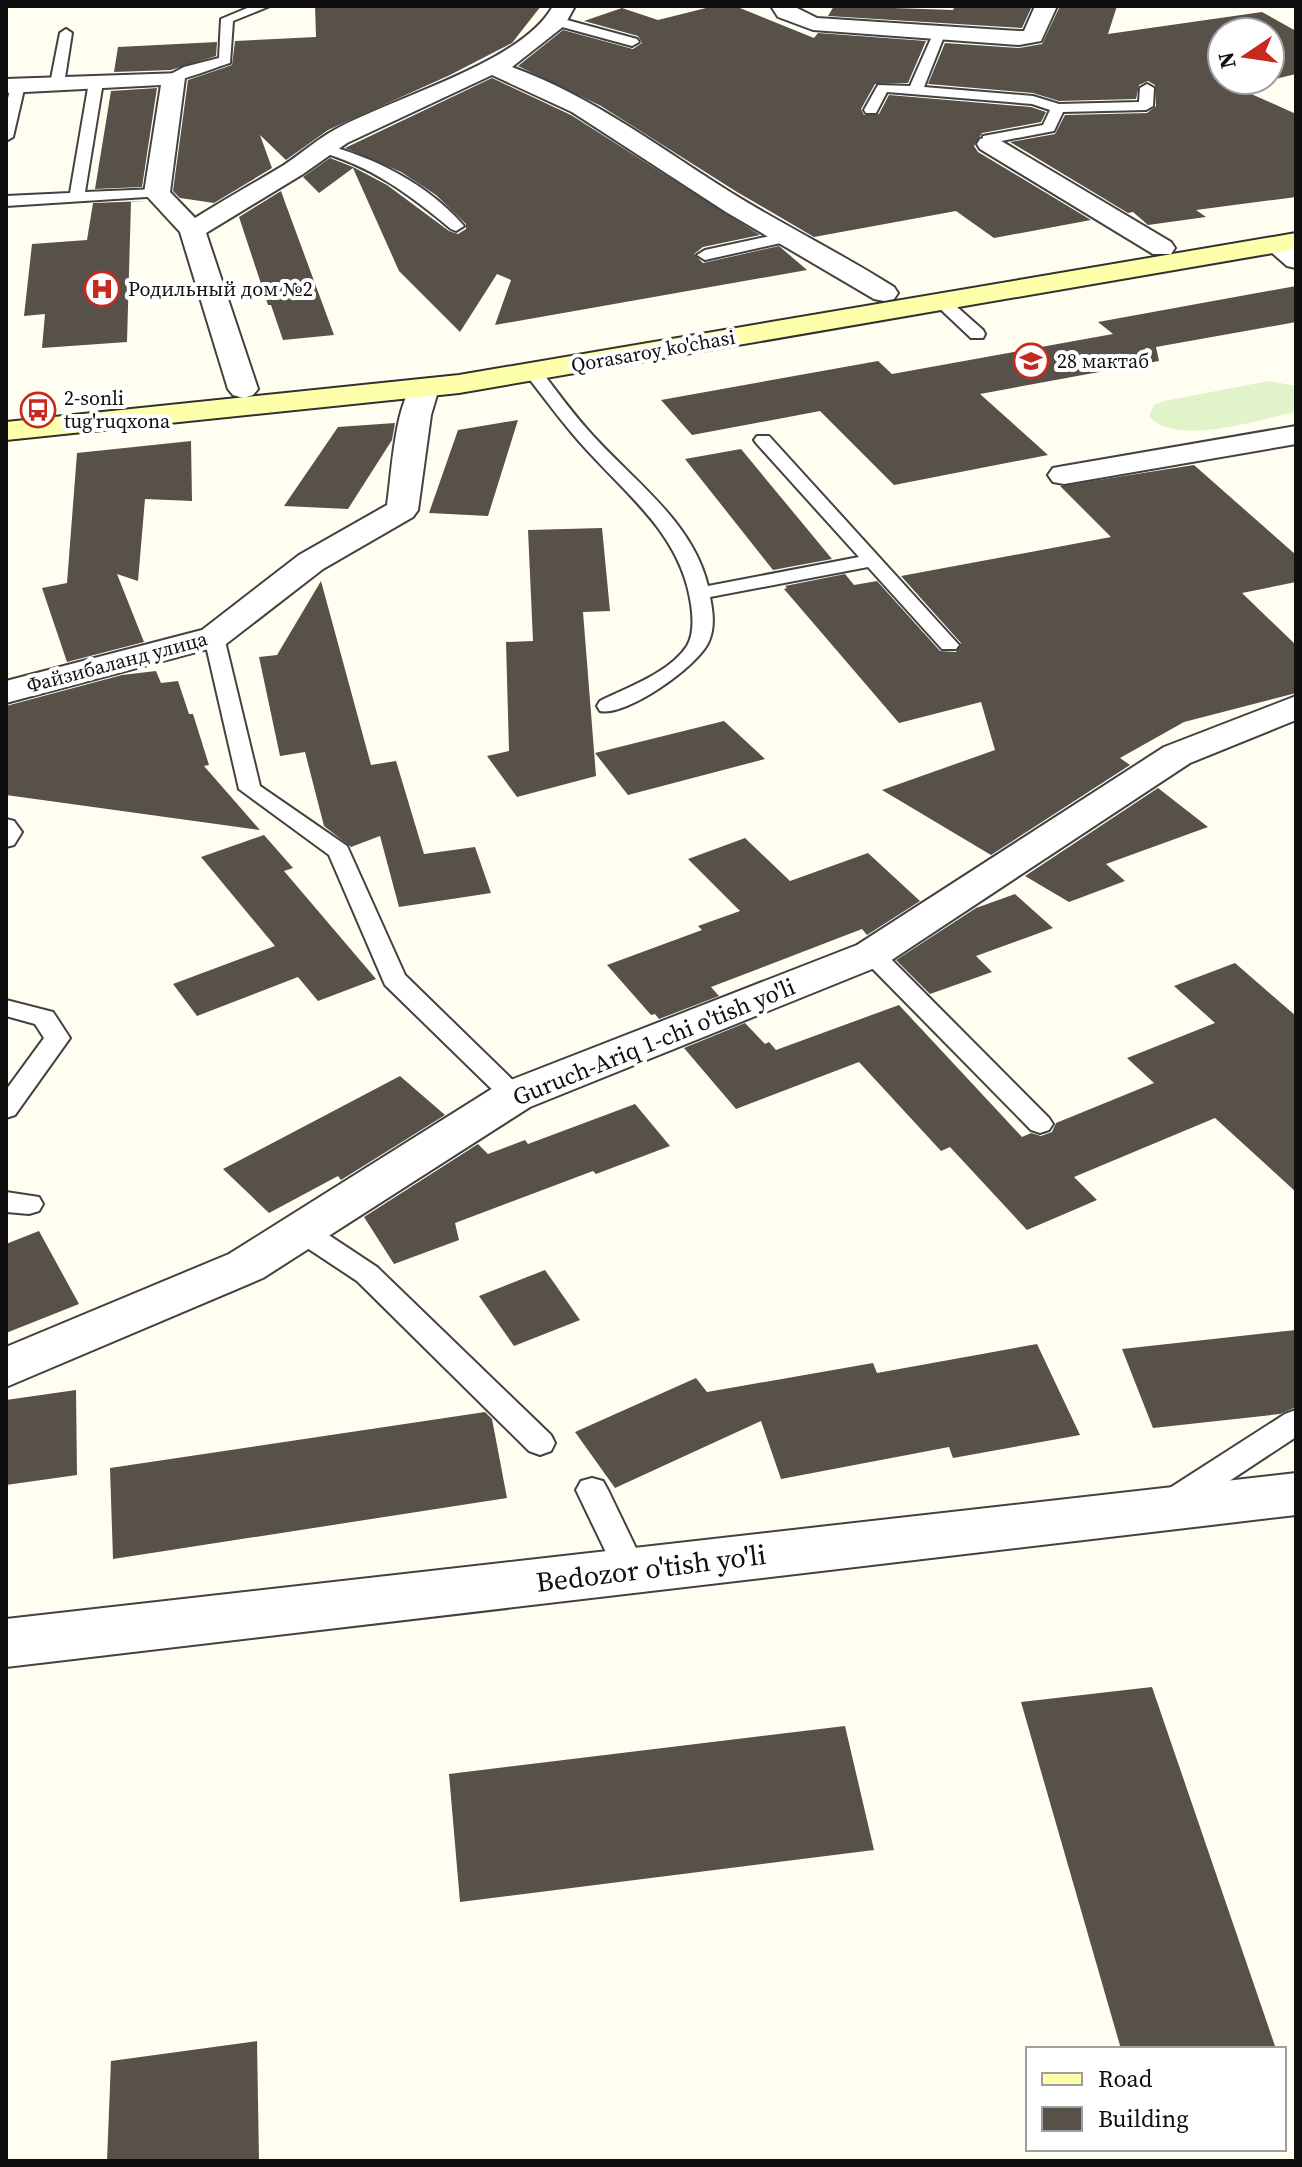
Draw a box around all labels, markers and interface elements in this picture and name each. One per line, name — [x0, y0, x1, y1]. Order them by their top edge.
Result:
north arrow — [1206, 16, 1286, 96]
text: N — [1210, 49, 1243, 72]
hospital icon: Родильный дом №2 — [83, 270, 121, 308]
place label: Родильный дом №2 — [128, 275, 313, 303]
street label: Qorasaroy ko'chasi — [569, 323, 737, 379]
school or university icon: 28 мактаб — [1012, 342, 1050, 380]
place label: 28 мактаб — [1057, 347, 1149, 375]
place label: 2-sonli tug'ruqxona — [64, 384, 171, 435]
bus stop icon: 2-sonli tug'ruqxona — [19, 391, 57, 429]
street label: Файзибаланд улица — [23, 624, 211, 700]
street label: Guruch-Ariq 1-chi o'tish yo'li — [508, 970, 800, 1113]
street label: Bedozor o'tish yo'li — [534, 1535, 768, 1601]
legend — [1026, 2047, 1286, 2151]
text: Road — [1098, 2062, 1153, 2095]
text: Building — [1098, 2102, 1189, 2135]

